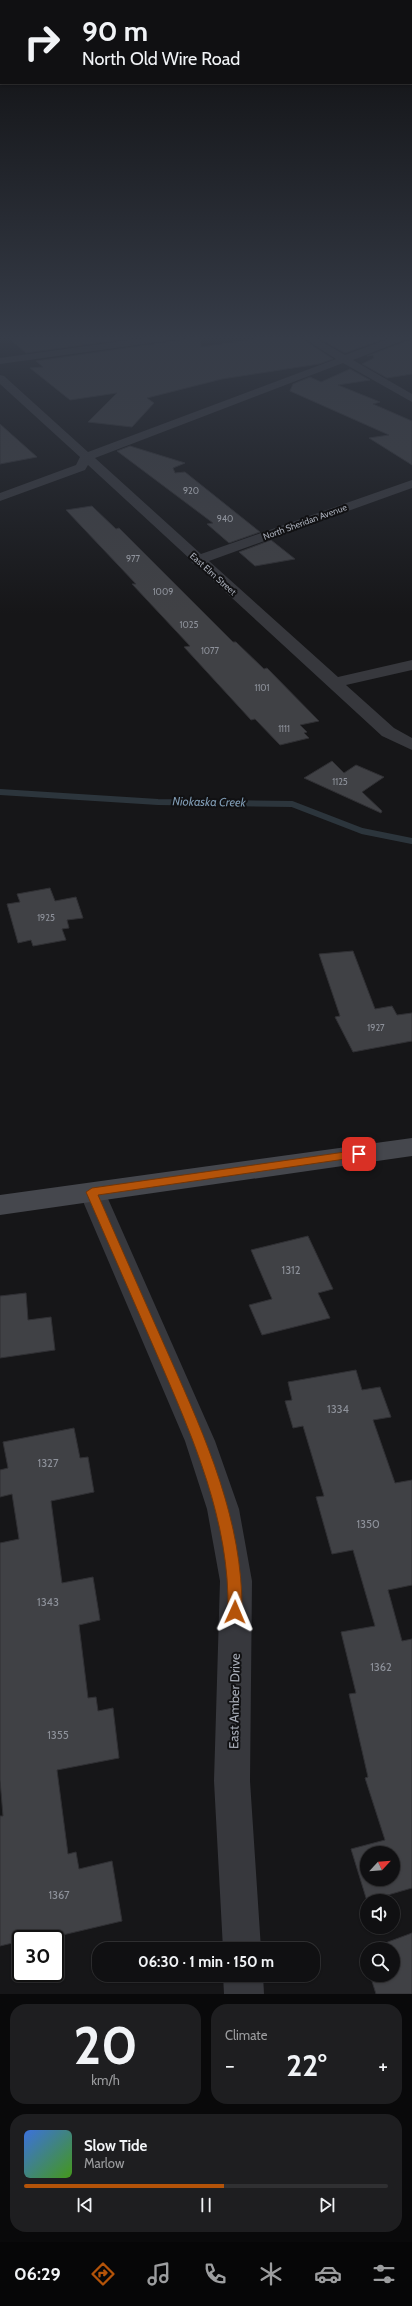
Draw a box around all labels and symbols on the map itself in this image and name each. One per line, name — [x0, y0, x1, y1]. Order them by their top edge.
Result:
house number: 920 — [183, 485, 199, 496]
street label: North Sheridan Avenue — [261, 501, 349, 542]
house number: 940 — [217, 513, 233, 524]
street label: East Elm Street — [188, 550, 239, 597]
house number: 977 — [126, 553, 141, 564]
house number: 1009 — [153, 586, 173, 597]
house number: 1025 — [180, 619, 199, 630]
house number: 1077 — [201, 645, 220, 656]
house number: 1101 — [254, 682, 270, 693]
house number: 1111 — [278, 723, 290, 734]
house number: 1125 — [332, 776, 348, 787]
water label: Niokaska Creek — [172, 793, 247, 810]
house number: 1925 — [37, 912, 55, 923]
house number: 1927 — [367, 1022, 385, 1033]
pin — [342, 1137, 376, 1171]
house number: 1312 — [282, 1263, 301, 1277]
house number: 1334 — [327, 1402, 350, 1416]
house number: 1327 — [38, 1456, 59, 1470]
house number: 1350 — [356, 1517, 380, 1531]
position arrow — [214, 1591, 256, 1633]
house number: 1343 — [37, 1595, 59, 1609]
street label: East Amber Drive — [225, 1653, 243, 1749]
house number: 1362 — [370, 1660, 392, 1674]
house number: 1355 — [47, 1728, 69, 1742]
north arrow — [360, 1846, 400, 1886]
house number: 1367 — [48, 1888, 70, 1902]
speed limit sign: 30 — [12, 1930, 64, 1982]

